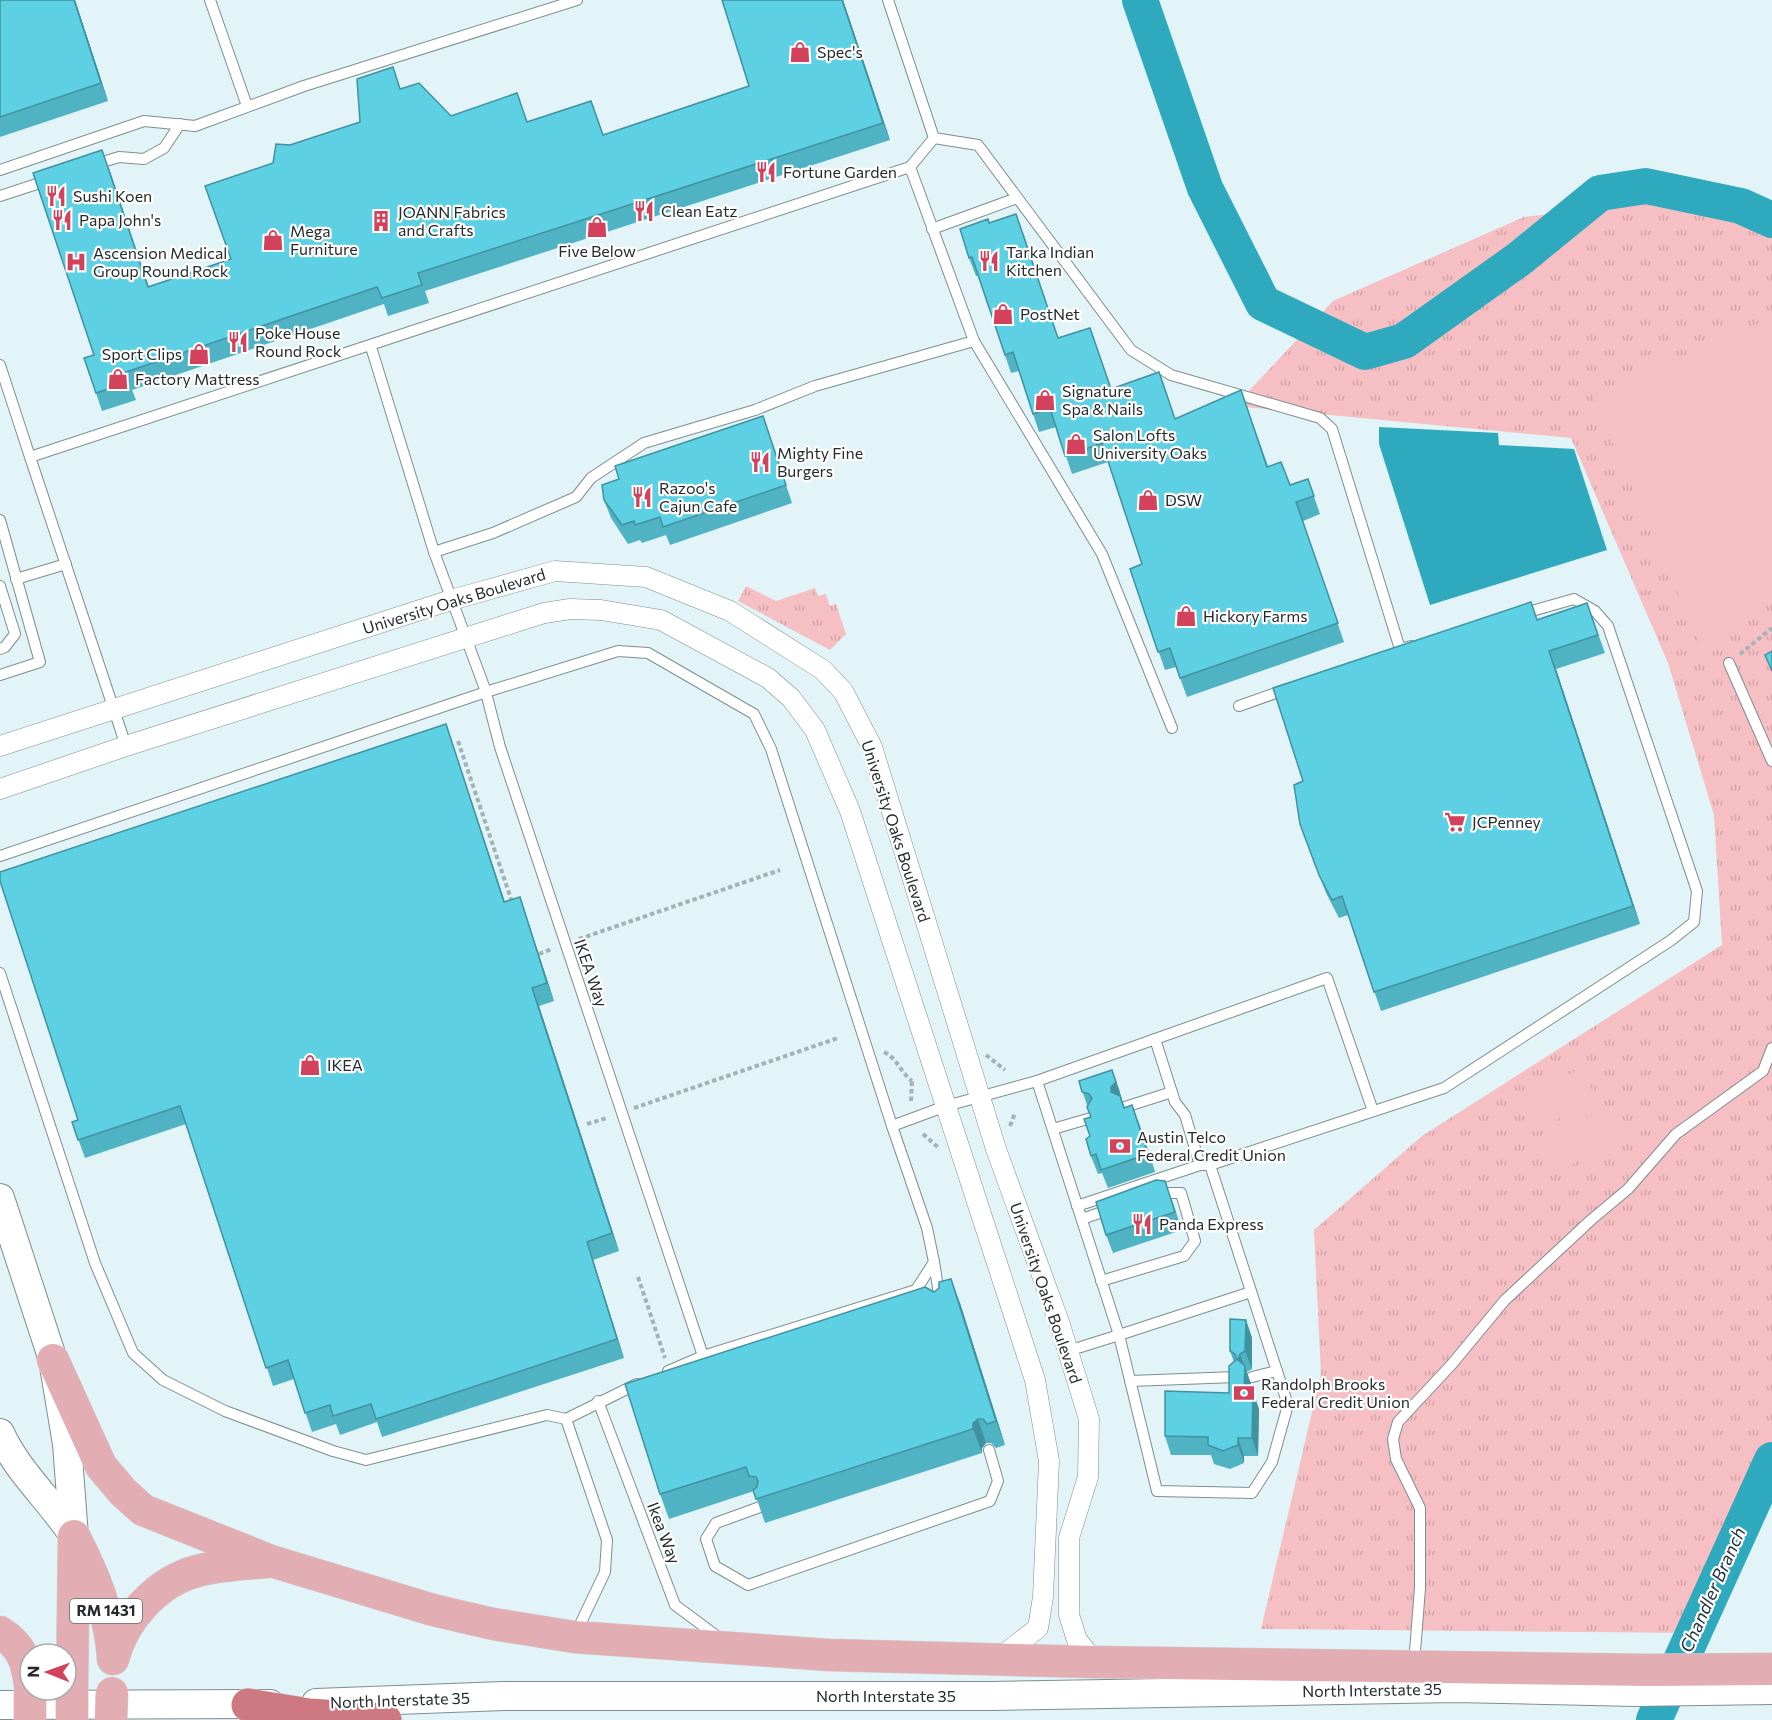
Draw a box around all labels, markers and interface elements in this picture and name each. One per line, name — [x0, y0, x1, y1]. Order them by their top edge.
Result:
shop icon: Spec's — [788, 40, 812, 64]
place label: Spec's — [817, 42, 863, 61]
restaurant icon: Fortune Garden — [754, 160, 778, 184]
place label: Fortune Garden — [783, 162, 897, 181]
restaurant icon: Sushi Koen — [44, 184, 68, 208]
place label: Sushi Koen — [73, 186, 152, 205]
restaurant icon: Clean Eatz — [632, 199, 656, 223]
place label: Clean Eatz — [661, 201, 737, 220]
place label: JOANN Fabrics and Crafts — [398, 202, 506, 239]
restaurant icon: Papa John's — [50, 208, 74, 232]
building icon: JOANN Fabrics and Crafts — [369, 209, 393, 233]
place label: Papa John's — [79, 210, 161, 229]
shop icon: Five Below — [585, 215, 609, 239]
place label: Mega Furniture — [290, 221, 358, 258]
shop icon: Mega Furniture — [261, 228, 285, 252]
place label: Five Below — [558, 241, 636, 260]
place label: Tarka Indian Kitchen — [1006, 242, 1094, 279]
place label: Ascension Medical Group Round Rock — [93, 243, 229, 280]
restaurant icon: Tarka Indian Kitchen — [977, 249, 1001, 273]
hospital icon: Ascension Medical Group Round Rock — [64, 250, 88, 274]
shop icon: PostNet — [991, 302, 1015, 326]
place label: PostNet — [1020, 304, 1080, 323]
place label: Poke House Round Rock — [255, 323, 342, 360]
restaurant icon: Poke House Round Rock — [226, 330, 250, 354]
shop icon: Sport Clips — [187, 342, 211, 366]
place label: Sport Clips — [102, 344, 182, 363]
shop icon: Factory Mattress — [106, 367, 130, 391]
place label: Factory Mattress — [135, 369, 260, 388]
place label: Signature Spa & Nails — [1062, 381, 1143, 418]
shop icon: Signature Spa & Nails — [1033, 388, 1057, 412]
place label: Salon Lofts University Oaks — [1093, 425, 1207, 462]
shop icon: Salon Lofts University Oaks — [1064, 432, 1088, 456]
place label: Mighty Fine Burgers — [777, 443, 863, 480]
restaurant icon: Mighty Fine Burgers — [748, 450, 772, 474]
place label: Razoo's Cajun Cafe — [659, 478, 737, 515]
restaurant icon: Razoo's Cajun Cafe — [630, 485, 654, 509]
shop icon: DSW — [1136, 488, 1160, 512]
place label: DSW — [1165, 490, 1202, 509]
street label: University Oaks Boulevard — [360, 564, 548, 637]
shop icon: Hickory Farms — [1174, 604, 1198, 628]
place label: Hickory Farms — [1203, 606, 1307, 625]
street label: University Oaks Boulevard — [858, 738, 935, 924]
supermarket icon: JCPenney — [1443, 810, 1467, 834]
place label: JCPenney — [1472, 812, 1541, 831]
street label: IKEA Way — [571, 936, 612, 1009]
shop icon: IKEA — [298, 1053, 322, 1077]
place label: IKEA — [327, 1055, 363, 1074]
place label: Austin Telco Federal Credit Union — [1137, 1127, 1286, 1164]
bank icon: Austin Telco Federal Credit Union — [1108, 1134, 1132, 1158]
street label: University Oaks Boulevard — [1007, 1200, 1086, 1386]
restaurant icon: Panda Express — [1130, 1212, 1154, 1236]
place label: Panda Express — [1159, 1214, 1264, 1233]
place label: Randolph Brooks Federal Credit Union — [1261, 1374, 1410, 1411]
bank icon: Randolph Brooks Federal Credit Union — [1232, 1381, 1256, 1405]
street label: Ikea Way — [644, 1499, 685, 1566]
water label: Chandler Branch — [1675, 1523, 1750, 1656]
road number: RM 1431 — [70, 1599, 142, 1623]
north arrow — [18, 1642, 78, 1702]
text: N — [23, 1666, 42, 1678]
street label: North Interstate 35 — [1302, 1679, 1442, 1700]
street label: North Interstate 35 — [816, 1686, 956, 1705]
street label: North Interstate 35 — [330, 1688, 470, 1711]

